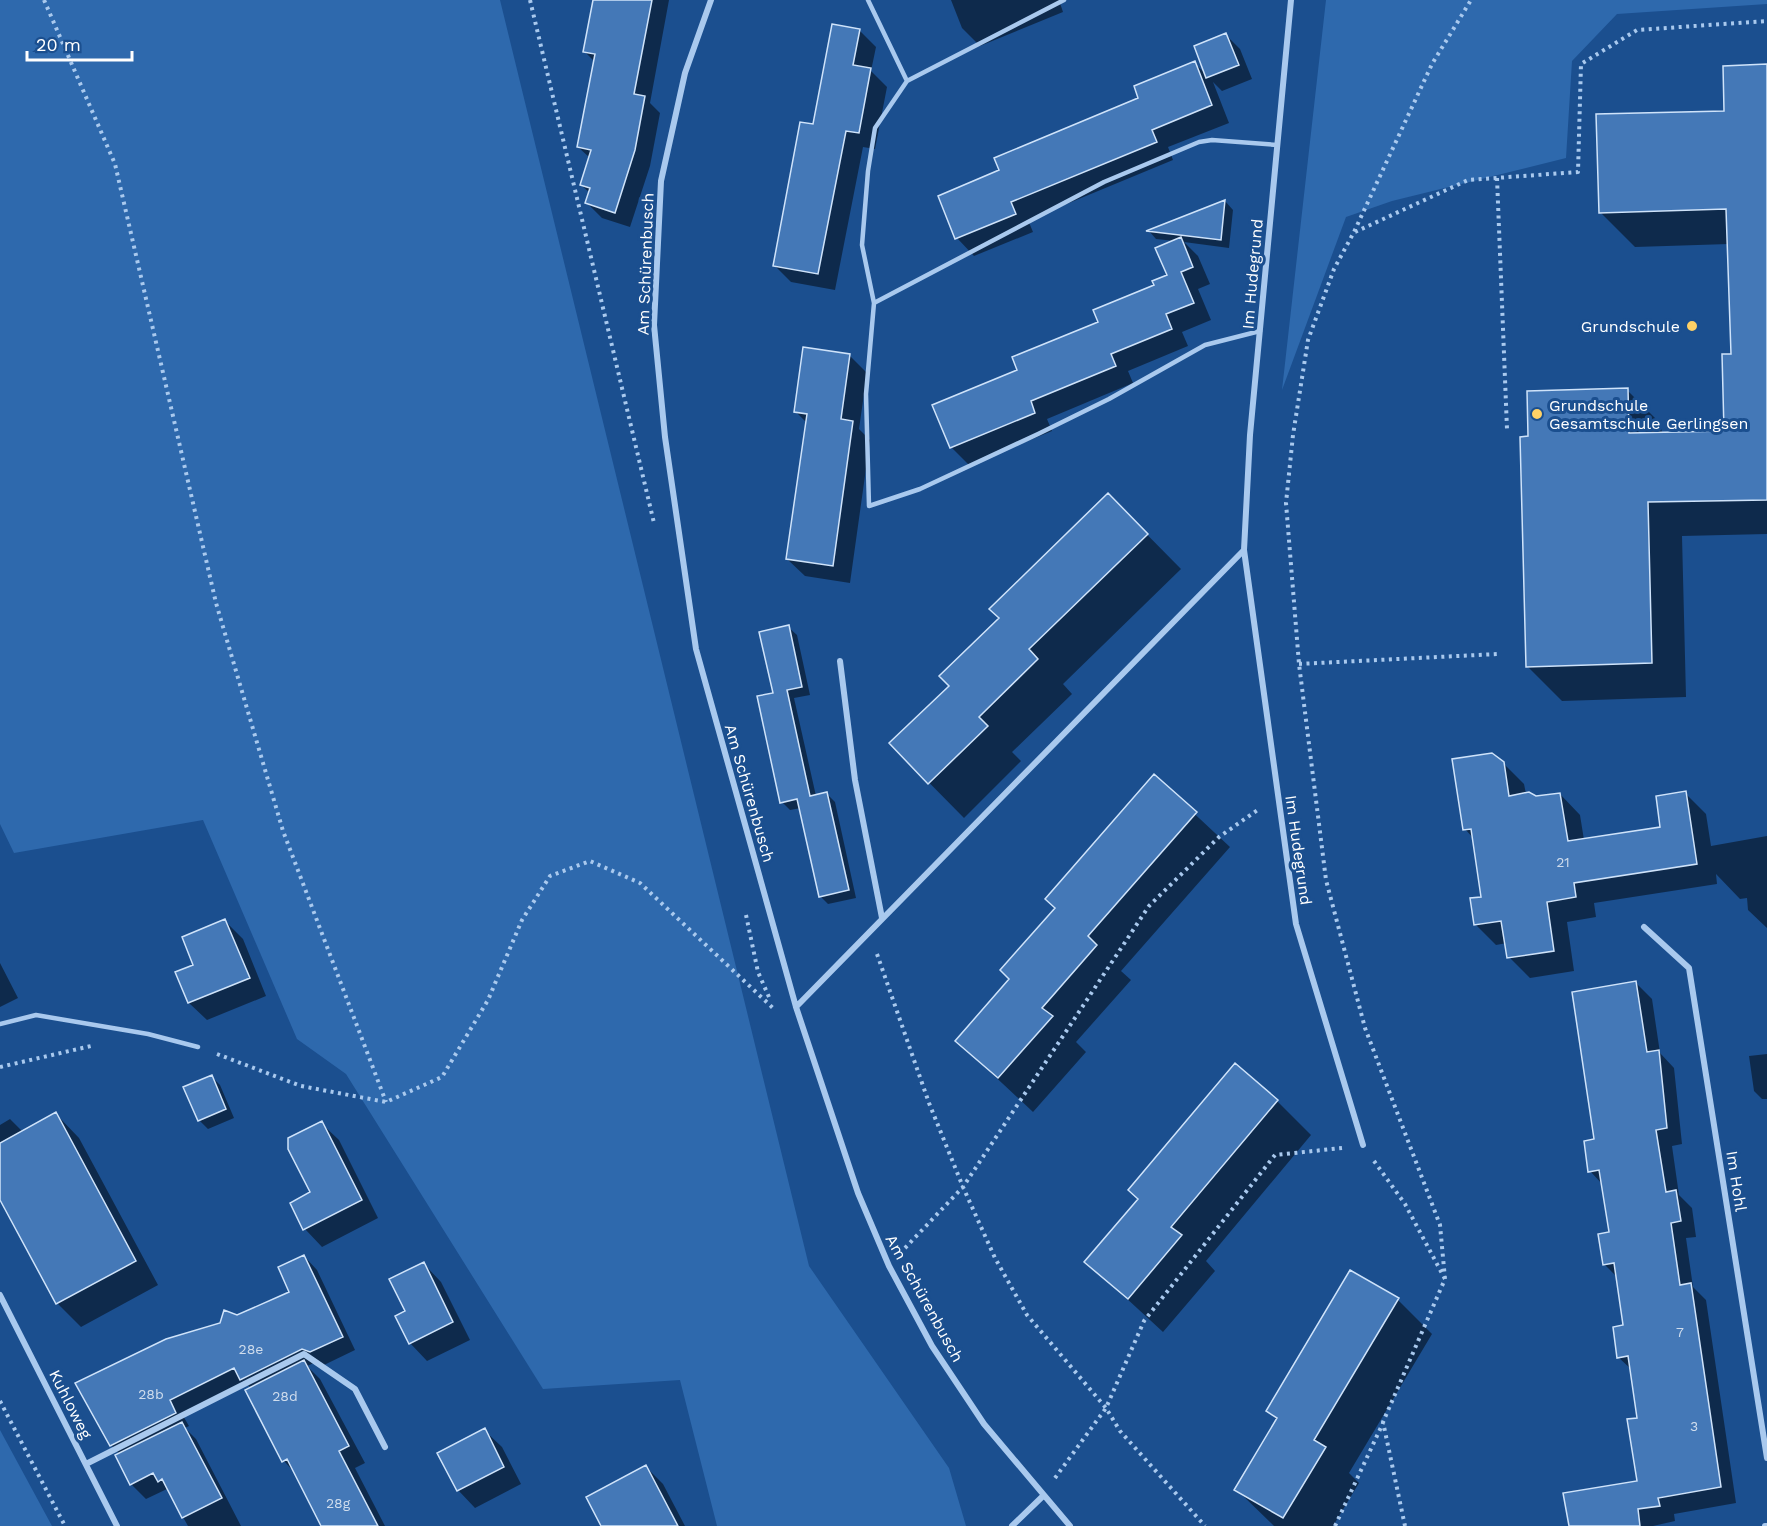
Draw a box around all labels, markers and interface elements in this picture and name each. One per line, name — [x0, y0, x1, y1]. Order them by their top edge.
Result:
scale bar — [27, 24, 132, 62]
text: 20 m — [36, 34, 81, 55]
street label: Am Schürenbusch — [634, 192, 657, 336]
street label: Im Hudegrund — [1238, 218, 1267, 330]
place label: Grundschule — [1581, 317, 1680, 336]
marker: Grundschule — [1685, 319, 1699, 333]
place label: Grundschule Gesamtschule Gerlingsen — [1549, 396, 1748, 433]
marker: Grundschule Gesamtschule Gerlingsen — [1530, 407, 1544, 421]
street label: Am Schürenbusch — [721, 722, 778, 864]
street label: Im Hudegrund — [1281, 794, 1316, 906]
house number: 21 — [1556, 854, 1570, 870]
street label: Im Hohl — [1722, 1149, 1751, 1213]
street label: Am Schürenbusch — [882, 1231, 968, 1365]
house number: 7 — [1676, 1324, 1684, 1340]
house number: 28e — [239, 1341, 263, 1357]
street label: Kuhloweg — [45, 1367, 96, 1442]
house number: 28b — [138, 1386, 164, 1402]
house number: 28d — [272, 1388, 298, 1404]
house number: 3 — [1690, 1418, 1698, 1434]
house number: 28g — [326, 1495, 351, 1511]

